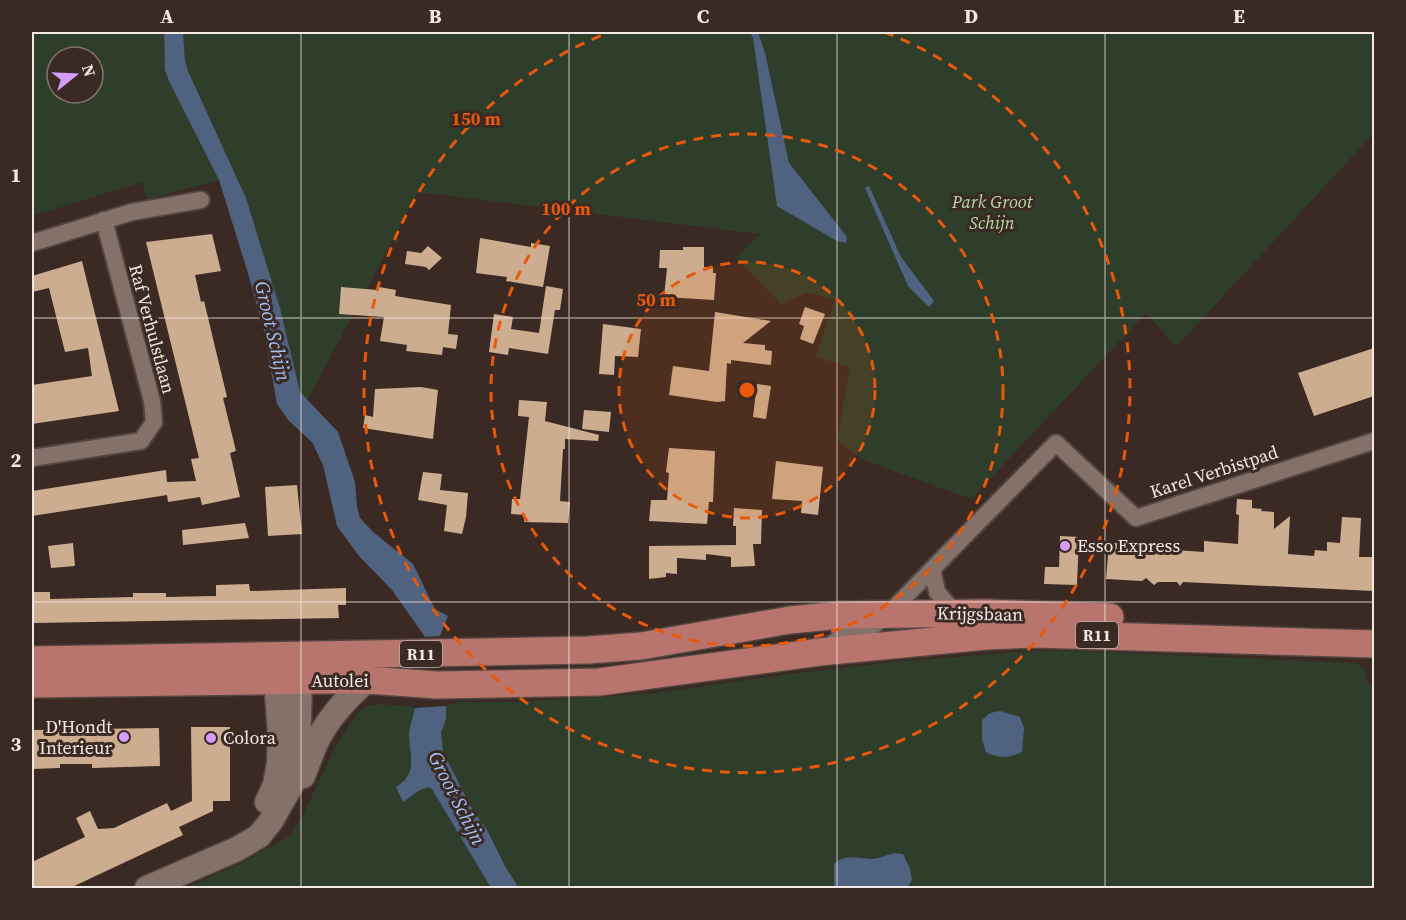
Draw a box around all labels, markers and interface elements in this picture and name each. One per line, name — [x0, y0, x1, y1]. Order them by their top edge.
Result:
text: A — [160, 2, 174, 30]
text: B — [428, 2, 442, 30]
text: C — [697, 2, 709, 30]
text: D — [964, 2, 978, 30]
text: E — [1233, 2, 1245, 30]
north arrow — [45, 45, 105, 105]
text: N — [77, 61, 102, 80]
text: 150 m — [451, 106, 501, 131]
text: 1 — [11, 161, 21, 189]
park label: Park Groot Schijn — [951, 189, 1033, 235]
text: 100 m — [541, 196, 591, 221]
street label: Raf Verhulstlaan — [123, 261, 182, 396]
water label: Groot Schijn — [248, 278, 298, 384]
text: 50 m — [636, 287, 676, 312]
centre of rings — [737, 380, 757, 400]
street label: Karel Verbistpad — [1147, 439, 1281, 504]
text: 2 — [11, 446, 22, 474]
place label: Esso Express — [1077, 533, 1180, 558]
marker: Esso Express — [1058, 539, 1072, 553]
street label: Krijgsbaan — [937, 600, 1023, 627]
road number: R11 — [1076, 622, 1118, 648]
road number: R11 — [400, 641, 442, 667]
street label: Autolei — [311, 668, 369, 693]
place label: D'Hondt Interieur — [39, 714, 112, 760]
place label: Colora — [223, 725, 277, 750]
text: 3 — [11, 730, 22, 758]
marker: D'Hondt Interieur — [117, 730, 131, 744]
marker: Colora — [204, 731, 218, 745]
water label: Groot Schijn — [421, 746, 493, 850]

